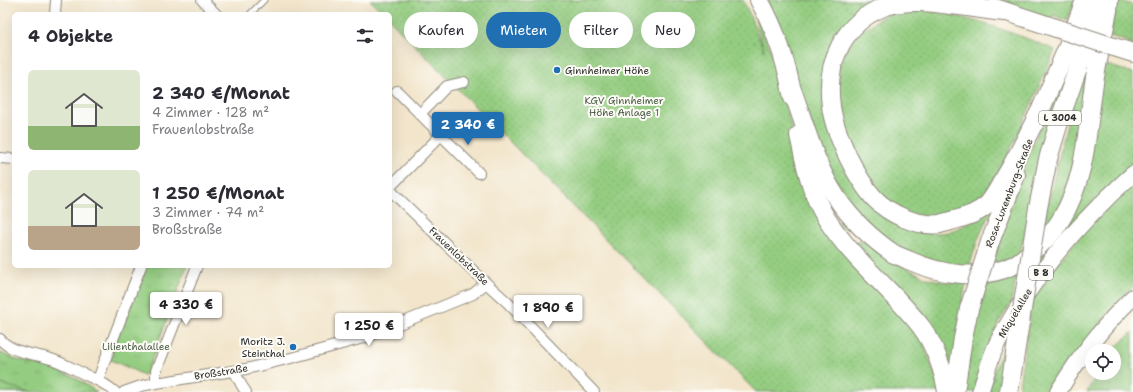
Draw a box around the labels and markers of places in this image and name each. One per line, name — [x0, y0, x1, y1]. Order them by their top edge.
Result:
place label: Ginnheimer Höhe — [565, 64, 649, 77]
marker: Ginnheimer Höhe — [552, 65, 562, 75]
pin: 2 340 € — [431, 112, 505, 146]
pin: 4 330 € — [149, 292, 223, 326]
pin: 1 890 € — [511, 295, 585, 329]
pin: 1 250 € — [332, 313, 406, 347]
place label: Moritz J. Steinthal — [241, 335, 285, 360]
marker: Moritz J. Steinthal — [288, 342, 298, 352]

